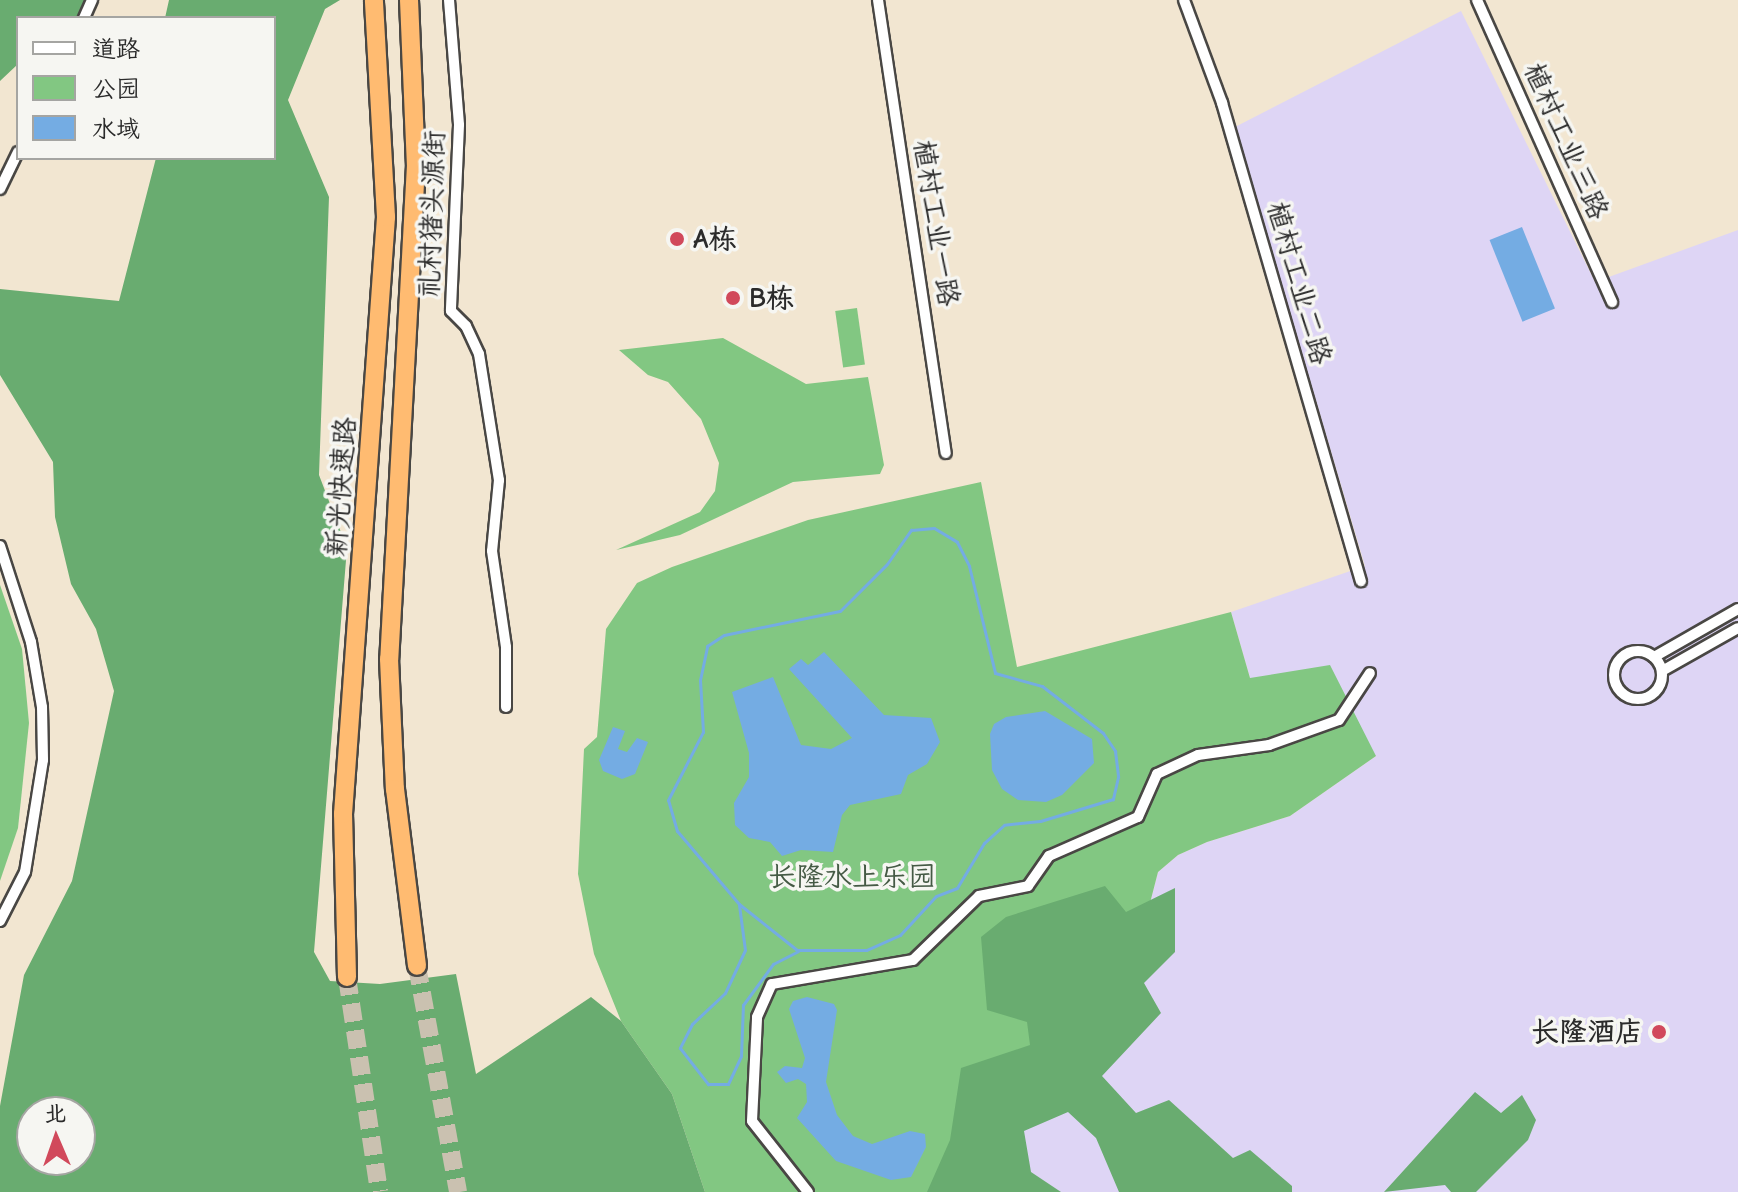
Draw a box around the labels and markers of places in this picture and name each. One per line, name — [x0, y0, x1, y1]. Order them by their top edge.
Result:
place label: A栋 — [693, 222, 736, 256]
marker: A栋 — [668, 230, 686, 248]
place label: B栋 — [749, 281, 794, 315]
marker: B栋 — [724, 289, 742, 307]
place label: 长隆酒店 — [1531, 1015, 1643, 1049]
marker: 长隆酒店 — [1650, 1023, 1668, 1041]

